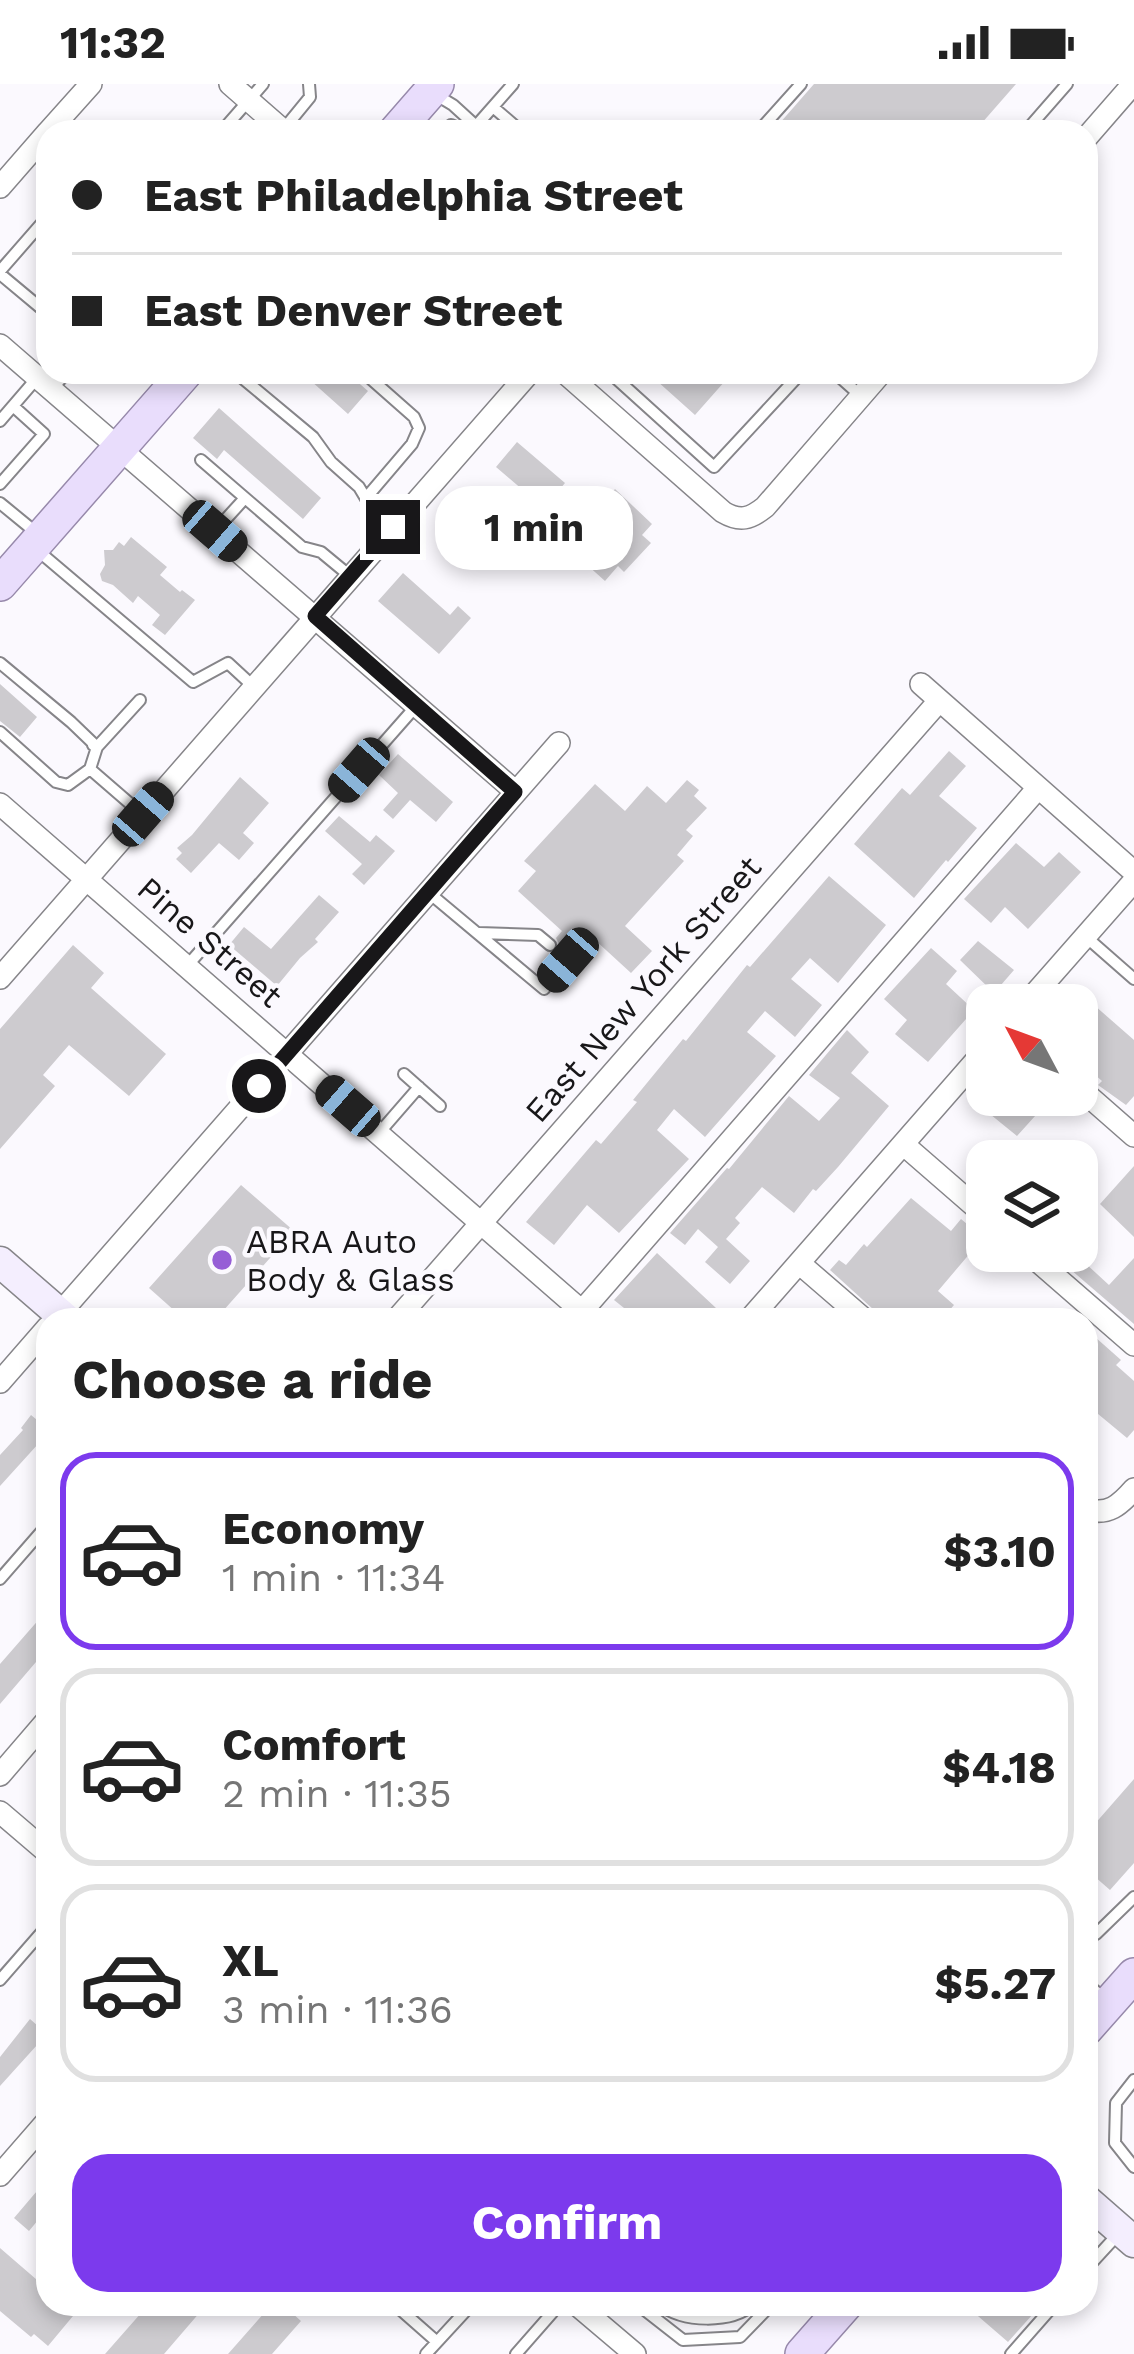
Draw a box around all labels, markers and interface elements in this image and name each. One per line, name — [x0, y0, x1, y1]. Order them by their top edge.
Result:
text: 11:32 — [60, 16, 166, 69]
text: East Philadelphia Street — [144, 169, 683, 222]
text: East Denver Street — [144, 284, 562, 337]
callout: 1 min — [435, 485, 633, 569]
car — [176, 494, 254, 568]
route end — [366, 500, 420, 554]
text: 1 min — [484, 505, 584, 550]
car — [322, 731, 396, 809]
car — [106, 775, 180, 853]
street label: East New York Street — [517, 848, 769, 1130]
street label: Pine Street — [130, 869, 290, 1016]
car — [531, 921, 605, 999]
north arrow — [966, 984, 1098, 1116]
map controls — [966, 984, 1098, 1272]
route start — [232, 1059, 286, 1113]
car — [309, 1069, 387, 1143]
button: layers — [966, 1140, 1098, 1272]
place label: ABRA Auto Body & Glass — [246, 1222, 455, 1299]
marker: ABRA Auto Body & Glass — [209, 1247, 235, 1273]
text: Choose a ride — [72, 1348, 433, 1411]
icon: car — [78, 1497, 186, 1605]
text: Economy — [222, 1502, 424, 1555]
text: $3.10 — [944, 1525, 1056, 1578]
text: 1 min · 11:34 — [222, 1555, 445, 1600]
icon: car — [78, 1713, 186, 1821]
text: Comfort — [222, 1718, 406, 1771]
text: $4.18 — [942, 1741, 1056, 1794]
text: 2 min · 11:35 — [222, 1771, 452, 1816]
icon: car — [78, 1929, 186, 2037]
text: XL — [222, 1934, 279, 1987]
text: $5.27 — [935, 1957, 1056, 2010]
text: 3 min · 11:36 — [222, 1987, 453, 2032]
button: Confirm — [72, 2154, 1062, 2292]

